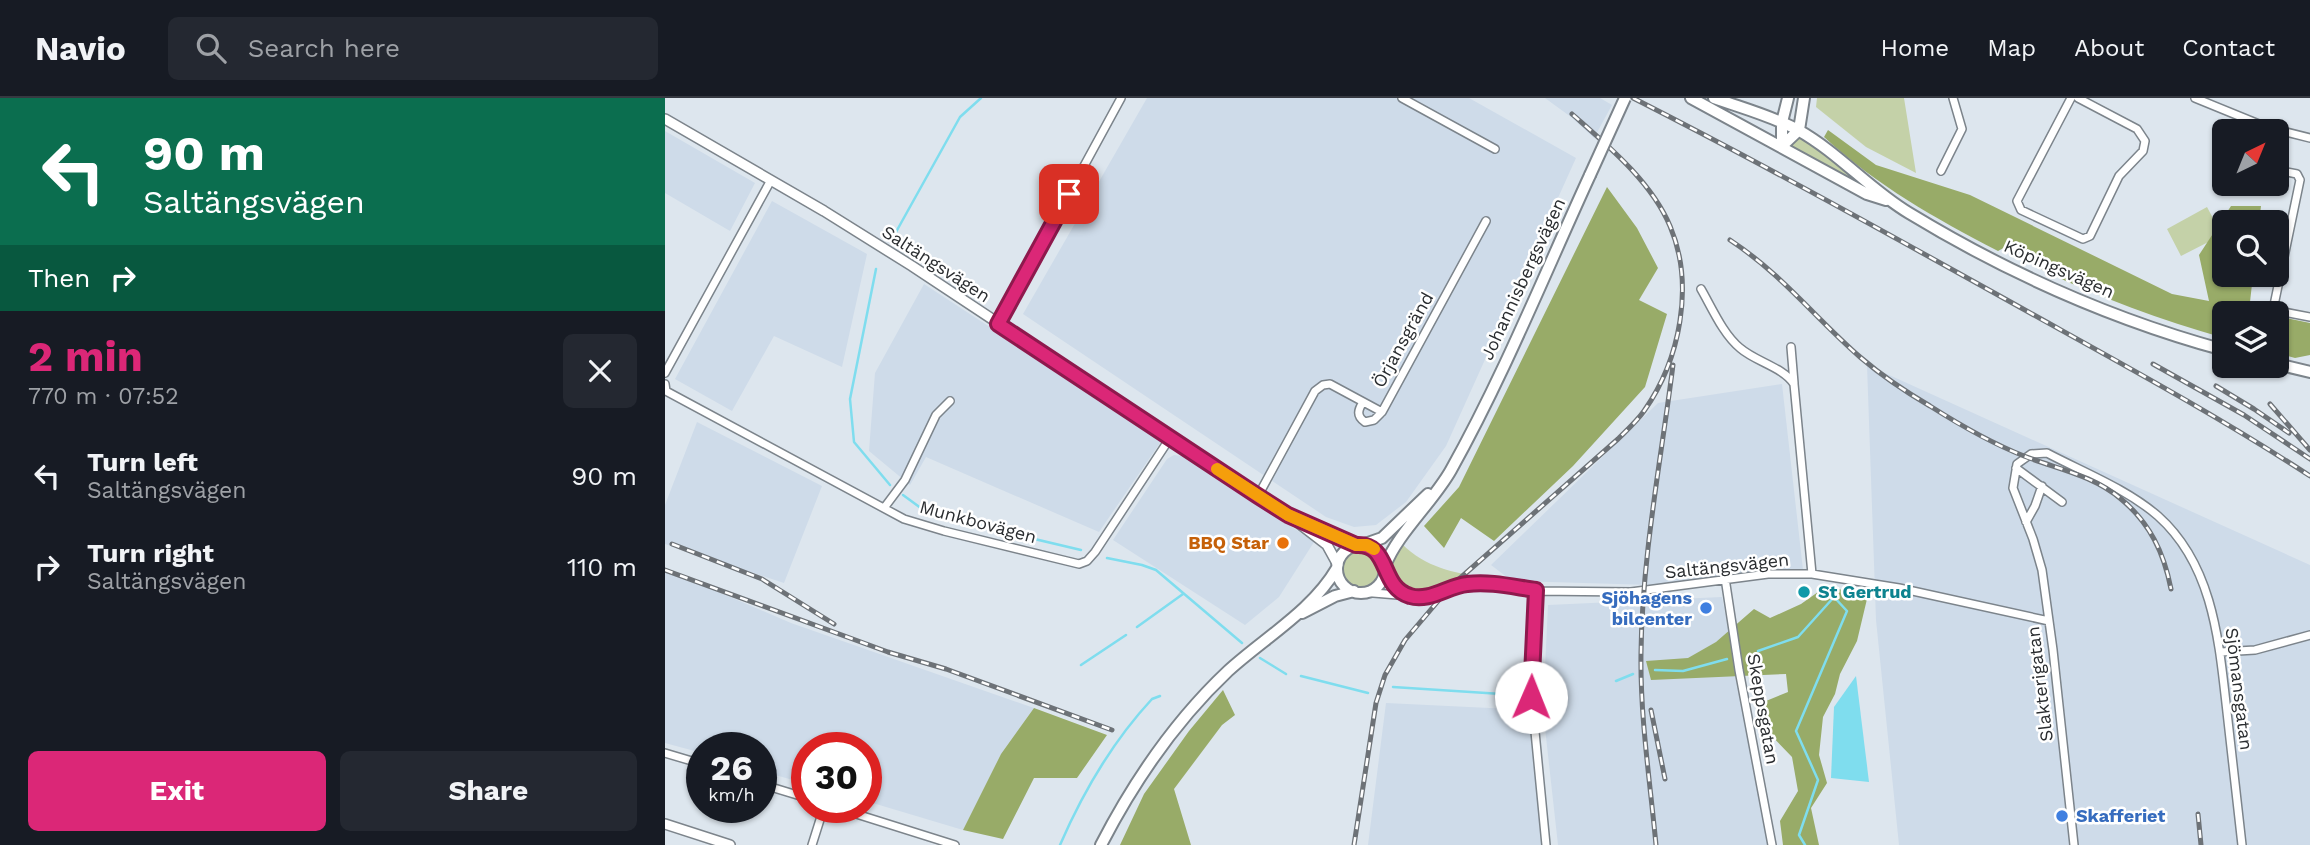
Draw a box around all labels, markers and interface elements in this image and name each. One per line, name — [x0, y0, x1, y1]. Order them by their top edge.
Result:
search box — [168, 17, 658, 80]
text: Navio — [35, 29, 126, 68]
icon: search — [192, 29, 230, 67]
text: Search here — [248, 33, 400, 63]
text: Home — [1881, 34, 1949, 62]
text: Map — [1987, 34, 2036, 62]
text: About — [2074, 34, 2144, 62]
text: Contact — [2182, 34, 2275, 62]
north arrow — [2212, 119, 2289, 196]
map controls — [2212, 119, 2289, 378]
text: 90 m — [143, 124, 265, 182]
icon: left — [28, 126, 119, 217]
pin — [1039, 164, 1099, 224]
icon: arrive — [1050, 175, 1088, 213]
text: Saltängsvägen — [143, 183, 365, 221]
street label: Johannisbergsvägen — [1476, 194, 1569, 363]
button: search — [2212, 210, 2289, 287]
street label: Saltängsvägen — [878, 221, 994, 306]
street label: Köpingsvägen — [2001, 235, 2118, 302]
icon: right — [104, 259, 142, 297]
text: Then — [28, 263, 90, 293]
street label: Örjansgränd — [1368, 288, 1437, 391]
button: layers — [2212, 301, 2289, 378]
text: 2 min — [28, 332, 143, 381]
button: close — [563, 334, 637, 408]
text: 770 m · 07:52 — [28, 383, 179, 410]
text: Turn left — [87, 447, 198, 477]
icon: left — [28, 457, 66, 495]
text: 90 m — [571, 461, 637, 491]
text: Saltängsvägen — [87, 477, 246, 504]
street label: Munkbovägen — [917, 496, 1039, 547]
place label: BBQ Star — [1188, 532, 1269, 553]
marker: BBQ Star — [1275, 535, 1291, 551]
text: Turn right — [87, 538, 214, 568]
icon: right — [28, 548, 66, 586]
street label: Saltängsvägen — [1664, 549, 1790, 582]
text: 110 m — [567, 552, 637, 582]
text: Saltängsvägen — [87, 568, 246, 595]
place label: St Gertrud — [1818, 581, 1912, 602]
marker: St Gertrud — [1796, 584, 1812, 600]
place label: Sjöhagens bilcenter — [1601, 587, 1692, 629]
marker: Sjöhagens bilcenter — [1698, 600, 1714, 616]
street label: Slakterigatan — [2022, 625, 2057, 743]
street label: Sjömansgatan — [2222, 626, 2257, 751]
street label: Skeppsgatan — [1743, 652, 1784, 766]
position arrow — [1494, 660, 1568, 734]
speed limit sign: 30 — [791, 732, 882, 823]
text: 26 — [710, 747, 753, 789]
button: Exit — [28, 751, 326, 831]
button: Share — [340, 751, 637, 831]
text: km/h — [708, 784, 755, 805]
place label: Skafferiet — [2076, 805, 2165, 826]
marker: Skafferiet — [2054, 808, 2070, 824]

